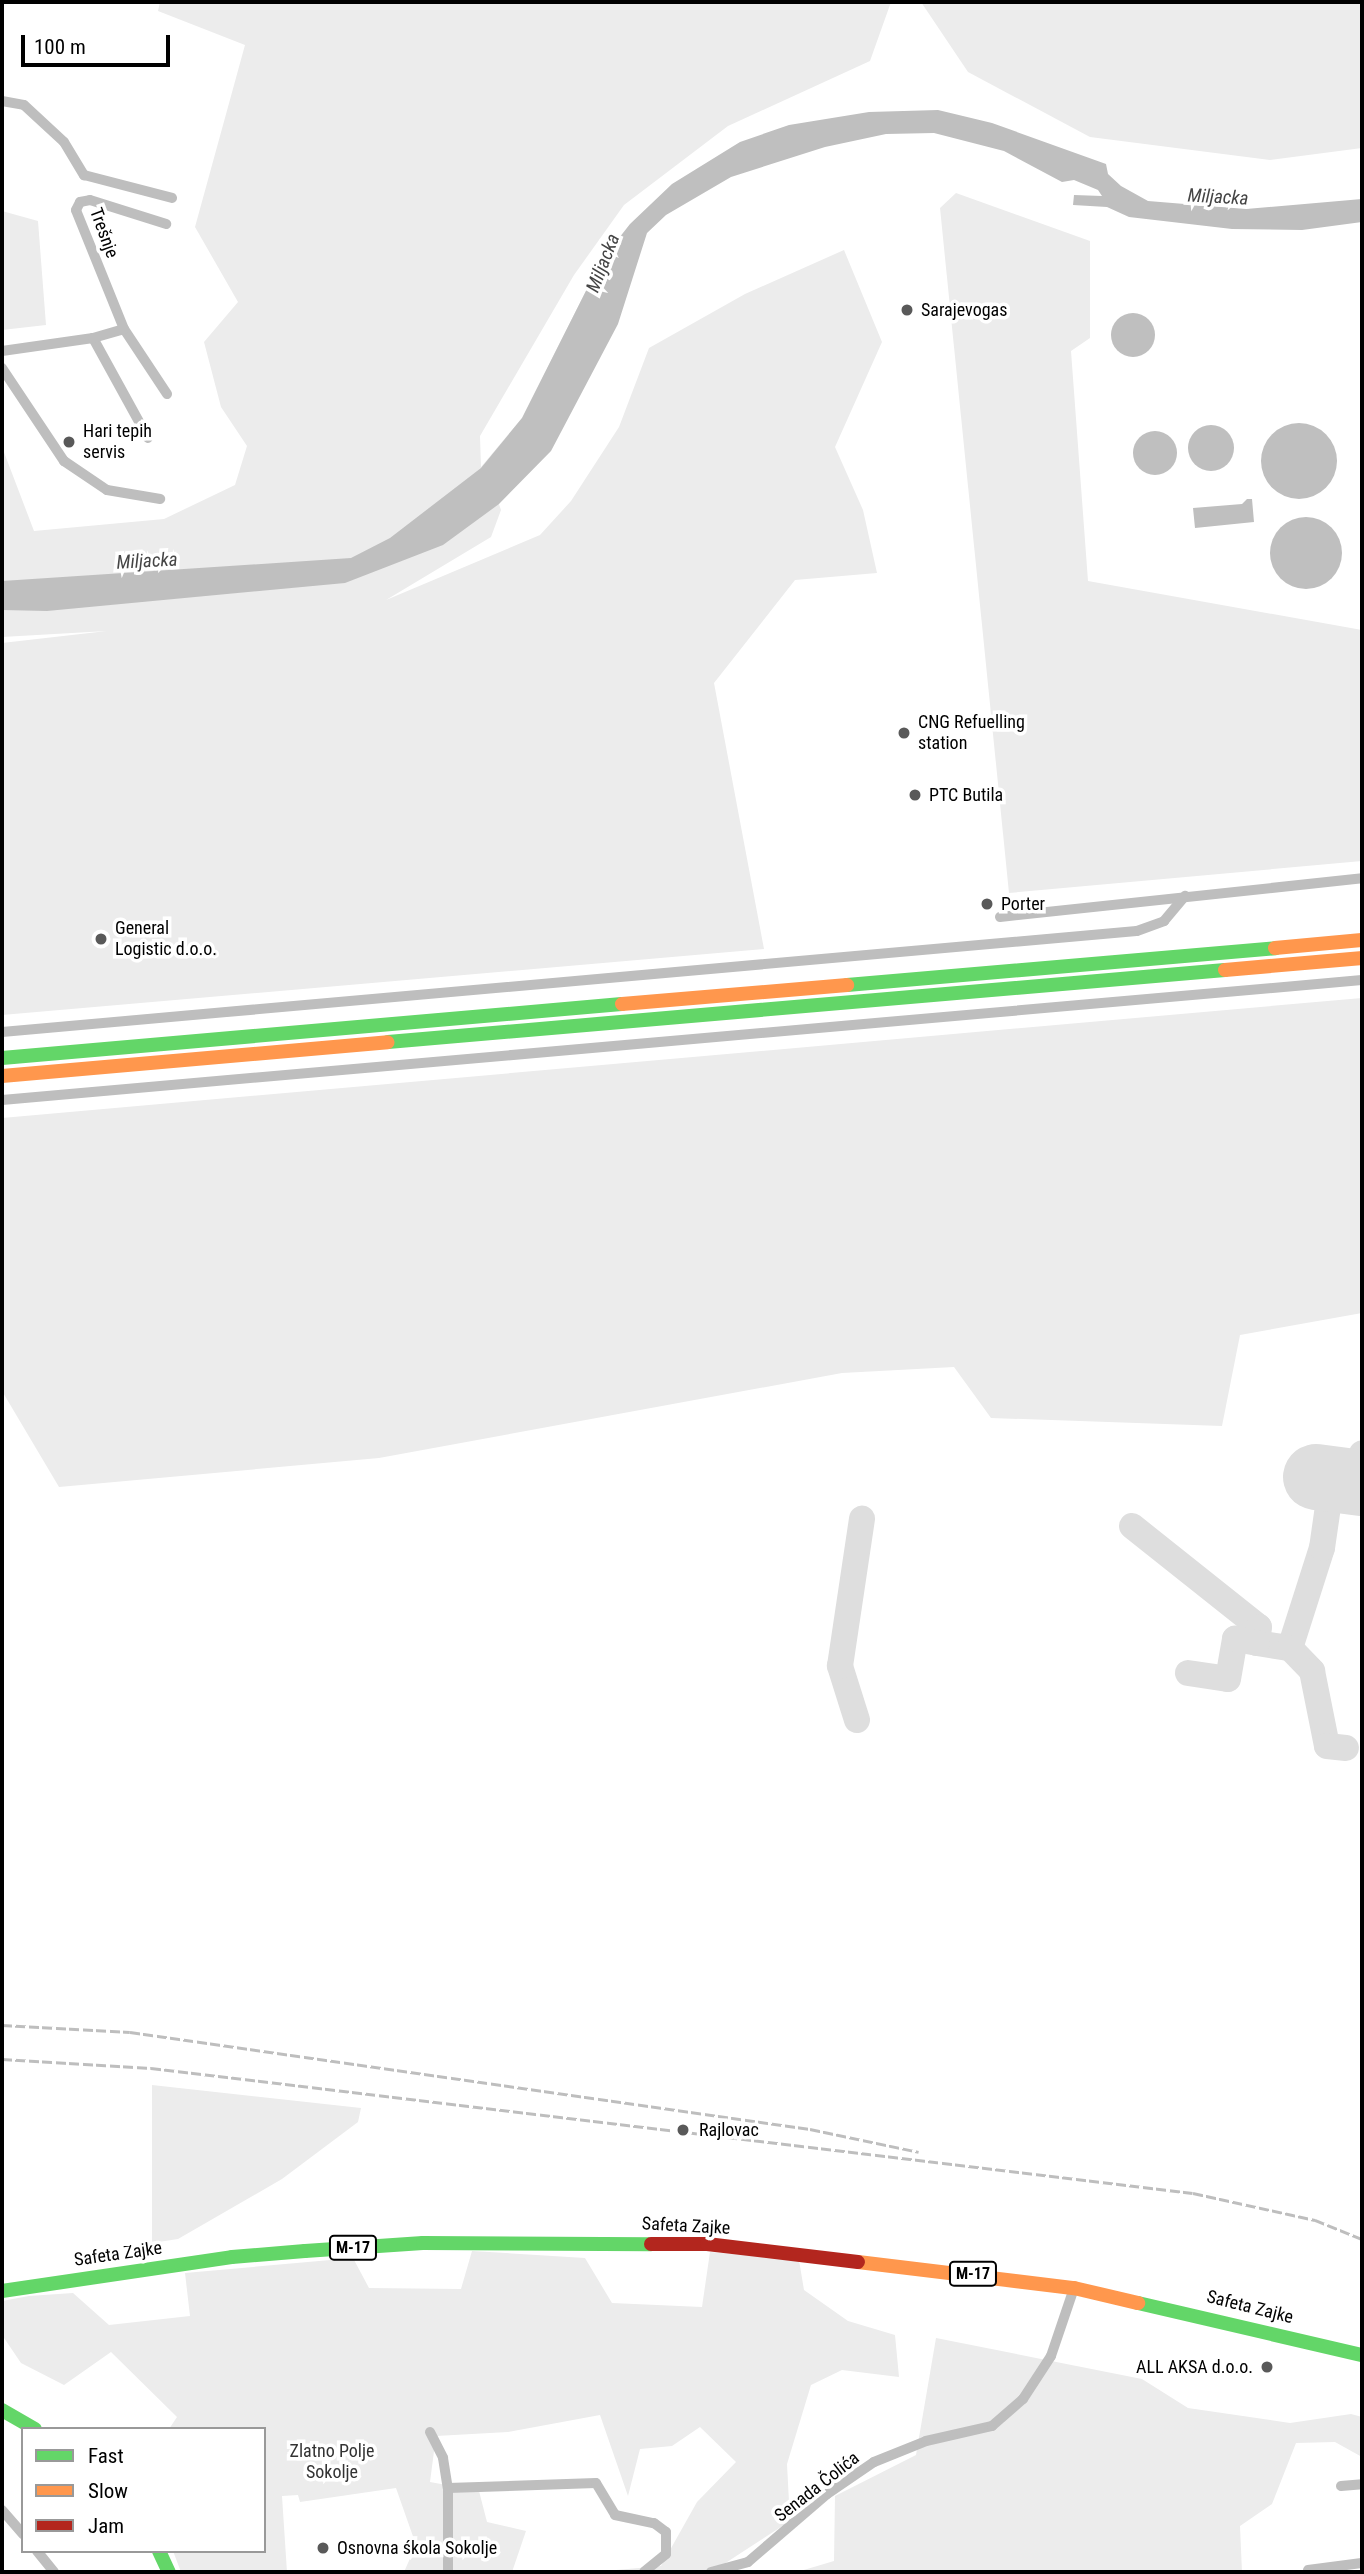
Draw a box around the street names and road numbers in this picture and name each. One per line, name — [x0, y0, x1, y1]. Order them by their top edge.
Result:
street label: Trešnje — [85, 205, 123, 261]
street label: Safeta Zajke — [641, 2213, 731, 2239]
road number: M-17 — [328, 2236, 378, 2260]
street label: Safeta Zajke — [73, 2237, 163, 2271]
road number: M-17 — [948, 2262, 998, 2286]
street label: Safeta Zajke — [1204, 2286, 1296, 2328]
street label: Senada Čolića — [770, 2447, 864, 2527]

